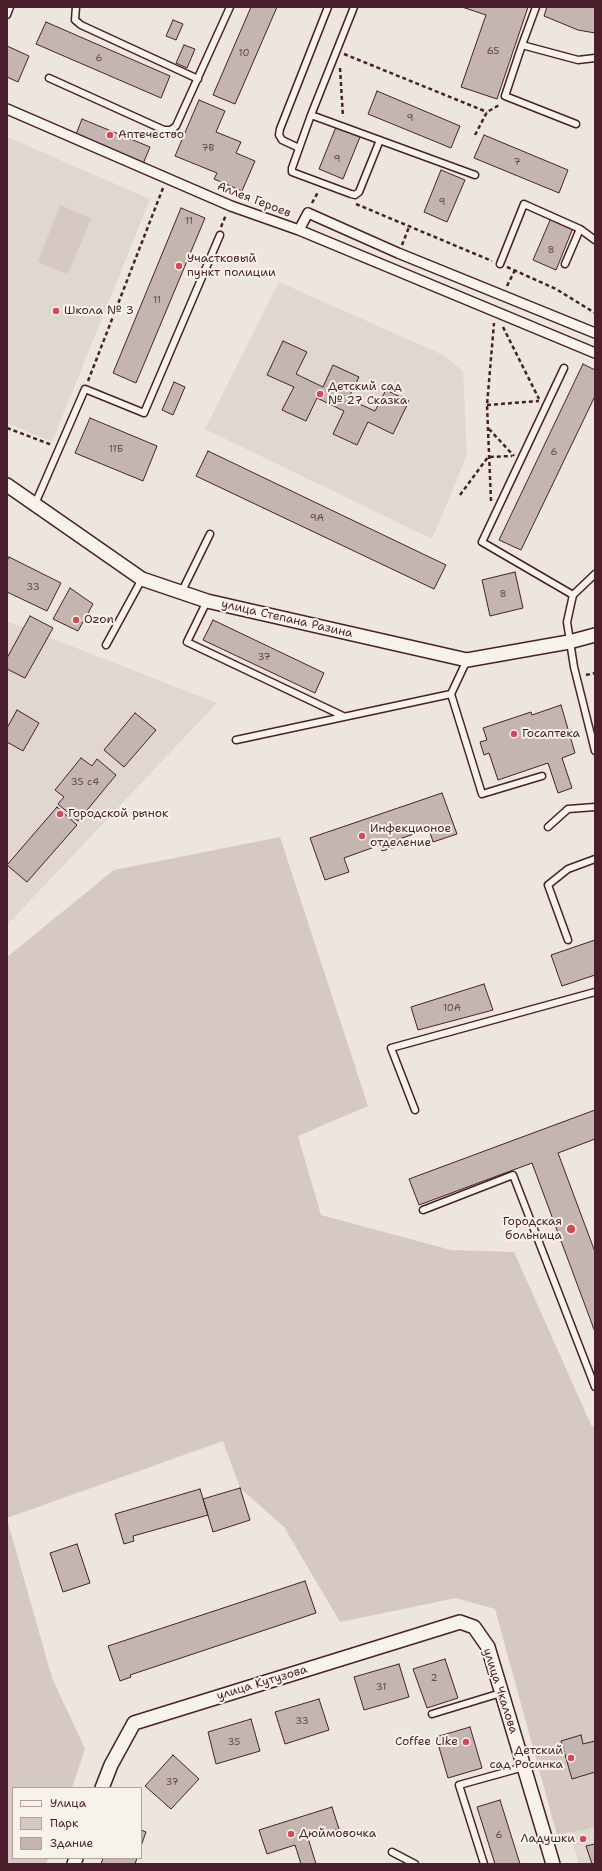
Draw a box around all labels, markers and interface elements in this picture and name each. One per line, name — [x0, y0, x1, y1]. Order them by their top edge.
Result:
house number: 65 — [487, 45, 499, 57]
house number: 10 — [239, 47, 249, 59]
house number: 6 — [96, 52, 102, 64]
house number: 9 — [407, 112, 413, 124]
place label: Аптечество — [118, 128, 184, 142]
marker: Аптечество — [105, 130, 115, 140]
house number: 7В — [202, 142, 214, 154]
house number: 9 — [334, 153, 340, 165]
house number: 7 — [514, 156, 520, 168]
street label: Аллея Героев — [215, 179, 293, 221]
house number: 9 — [439, 196, 445, 208]
house number: 11 — [185, 215, 193, 227]
house number: 8 — [548, 244, 554, 256]
place label: Участковый пункт полиции — [187, 252, 276, 280]
marker: Участковый пункт полиции — [174, 261, 184, 271]
house number: 11 — [153, 294, 161, 306]
place label: Школа № 3 — [64, 304, 134, 318]
marker: Школа № 3 — [51, 306, 61, 316]
place label: Детский сад № 27 Сказка — [328, 380, 407, 408]
marker: Детский сад № 27 Сказка — [315, 389, 325, 399]
house number: 11Б — [109, 443, 123, 455]
house number: 6 — [551, 446, 557, 458]
house number: 9А — [310, 512, 324, 524]
house number: 33 — [26, 581, 40, 593]
house number: 8 — [500, 588, 506, 600]
street label: улица Степана Разина — [220, 597, 354, 641]
place label: Ozon — [84, 613, 114, 627]
marker: Ozon — [71, 615, 81, 625]
house number: 37 — [257, 651, 271, 663]
place label: Госаптека — [522, 727, 580, 741]
marker: Госаптека — [509, 729, 519, 739]
house number: 35 с4 — [71, 776, 99, 788]
place label: Городской рынок — [68, 807, 168, 821]
marker: Городской рынок — [55, 809, 65, 819]
place label: Инфекционое отделение — [370, 822, 451, 850]
marker: Инфекционое отделение — [357, 831, 367, 841]
house number: 10А — [443, 1002, 461, 1014]
place label: Городская больница — [503, 1215, 562, 1243]
marker: Городская больница — [565, 1223, 577, 1235]
street label: улица Чкалова — [479, 1646, 521, 1736]
street label: улица Кутузова — [215, 1662, 309, 1704]
house number: 2 — [431, 1672, 437, 1684]
house number: 31 — [376, 1681, 386, 1693]
house number: 33 — [295, 1715, 309, 1727]
place label: Coffee Like — [395, 1735, 458, 1749]
house number: 35 — [228, 1736, 240, 1748]
marker: Coffee Like — [461, 1737, 471, 1747]
place label: Детский сад Росинка — [490, 1744, 563, 1772]
marker: Детский сад Росинка — [566, 1753, 576, 1763]
house number: 37 — [165, 1776, 179, 1788]
legend — [12, 1787, 142, 1859]
text: Улица — [50, 1795, 86, 1811]
text: Парк — [50, 1815, 78, 1831]
place label: Дюймовочка — [299, 1827, 376, 1841]
marker: Дюймовочка — [286, 1829, 296, 1839]
house number: 6 — [496, 1829, 502, 1841]
place label: Ладушки — [521, 1832, 575, 1846]
marker: Ладушки — [578, 1834, 588, 1844]
text: Здание — [50, 1835, 93, 1851]

